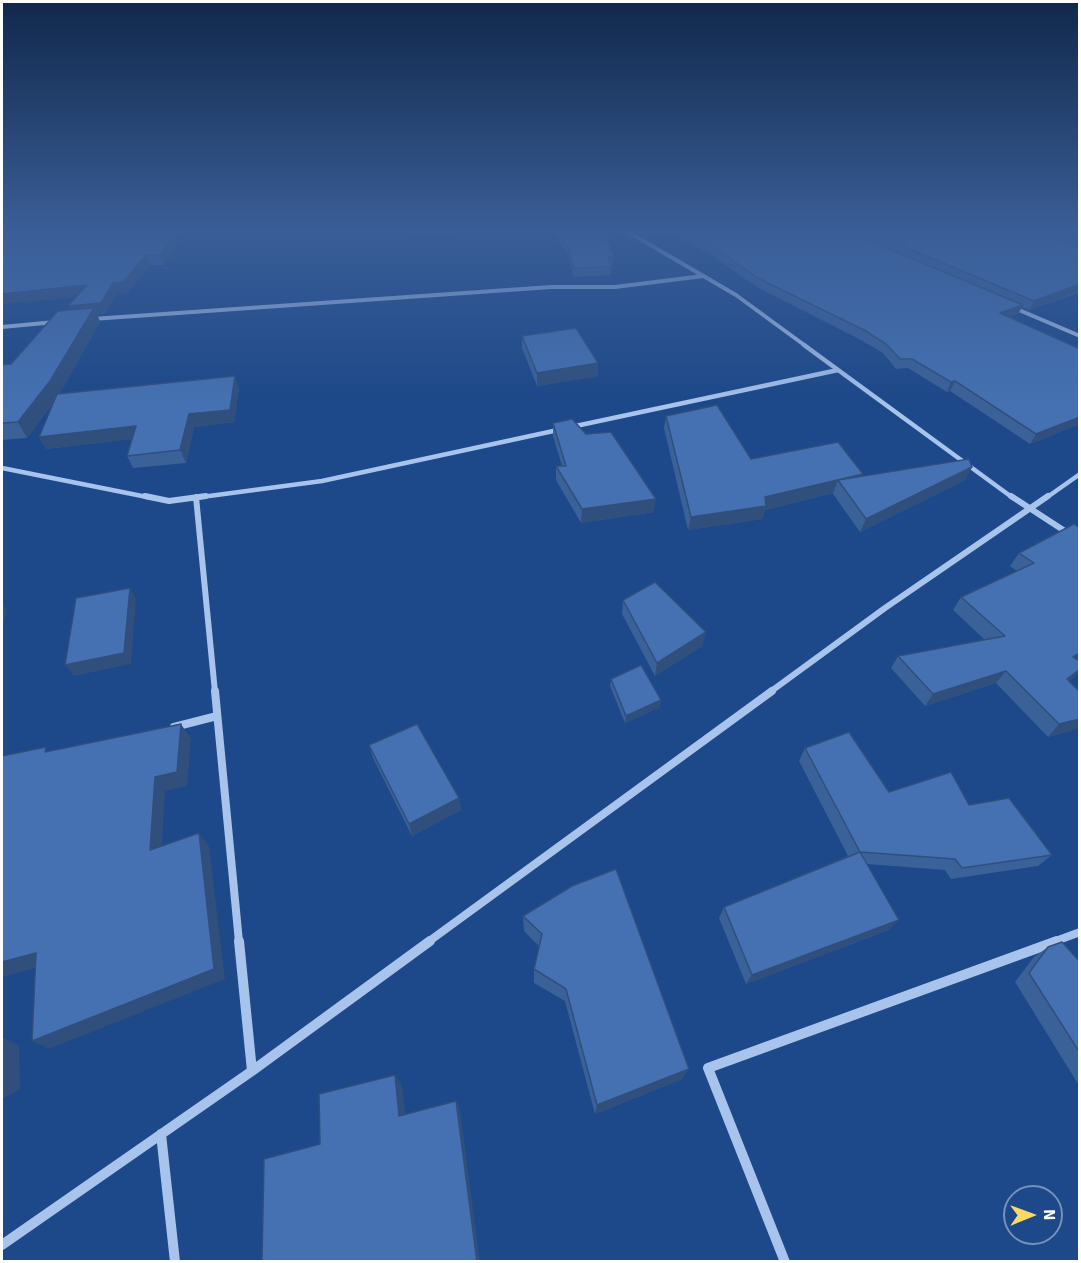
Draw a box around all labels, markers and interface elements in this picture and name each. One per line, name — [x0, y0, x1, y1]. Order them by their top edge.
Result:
north arrow — [1003, 1185, 1063, 1245]
text: N — [1039, 1209, 1059, 1220]

